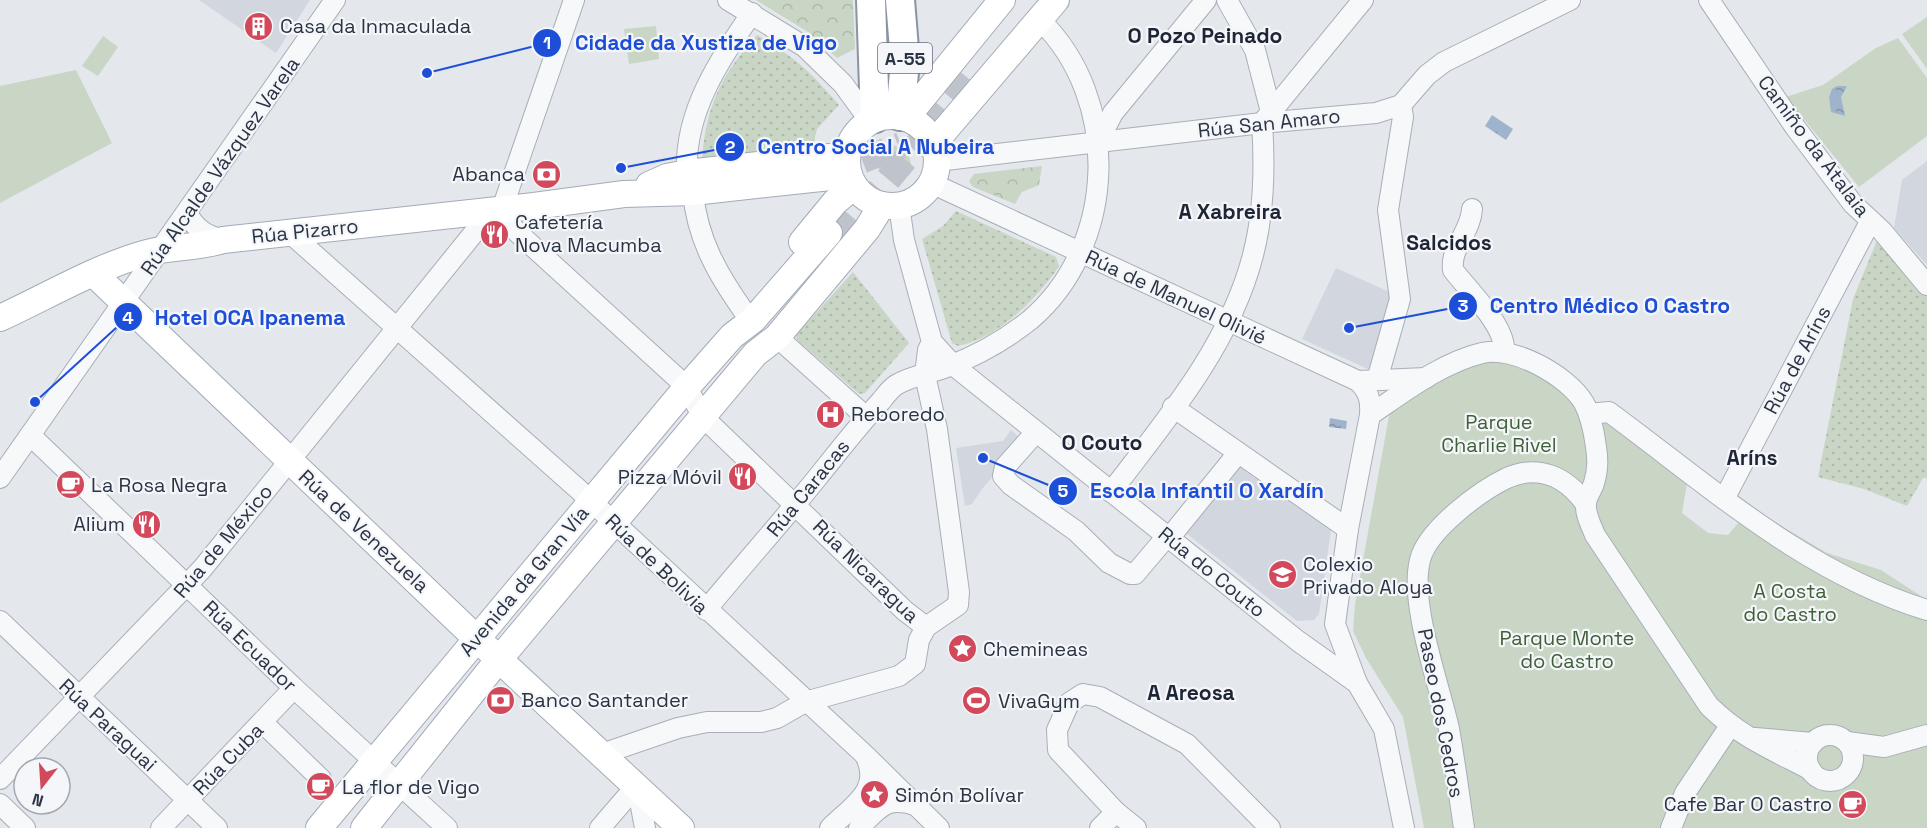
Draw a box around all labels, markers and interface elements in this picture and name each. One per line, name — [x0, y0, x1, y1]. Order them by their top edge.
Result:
building icon: Casa da Inmaculada — [243, 10, 275, 42]
place label: Casa da Inmaculada — [280, 13, 471, 39]
district label: O Pozo Peinado — [1128, 22, 1282, 49]
callout: Cidade da Xustiza de Vigo — [532, 24, 849, 63]
text: Cidade da Xustiza de Vigo — [575, 29, 837, 56]
text: 1 — [543, 31, 551, 54]
road number: A-55 — [878, 43, 932, 73]
street label: Rúa Alcalde Vázquez Varela — [135, 52, 305, 280]
street label: Camiño da Atalaia — [1752, 70, 1876, 222]
street label: Rúa San Amaro — [1196, 103, 1342, 143]
callout: Centro Social A Nubeira — [715, 127, 1007, 166]
text: Centro Social A Nubeira — [758, 133, 994, 160]
text: 2 — [725, 135, 736, 158]
bank icon: Abanca — [530, 158, 562, 190]
place label: Abanca — [452, 161, 525, 187]
district label: A Xabreira — [1178, 198, 1282, 225]
place label: Cafetería Nova Macumba — [515, 209, 662, 258]
street label: Rúa Pizarro — [250, 212, 360, 250]
restaurant icon: Cafetería Nova Macumba — [478, 218, 510, 250]
district label: Salcidos — [1406, 229, 1492, 256]
street label: Rúa de Manuel Olivié — [1081, 244, 1271, 350]
callout: Centro Médico O Castro — [1448, 287, 1742, 326]
text: Centro Médico O Castro — [1490, 292, 1730, 319]
text: 3 — [1458, 294, 1469, 317]
callout: Hotel OCA Ipanema — [113, 298, 358, 337]
street label: Rúa de Aríns — [1758, 301, 1836, 419]
text: Hotel OCA Ipanema — [155, 304, 345, 331]
text: 4 — [122, 306, 134, 329]
hospital icon: Reboredo — [814, 398, 846, 430]
place label: Reboredo — [851, 401, 945, 427]
park label: Parque Charlie Rivel — [1441, 409, 1557, 458]
district label: O Couto — [1062, 429, 1142, 456]
street label: Rúa Caracas — [761, 434, 855, 542]
district label: Aríns — [1726, 444, 1778, 471]
restaurant icon: Pizza Móvil — [727, 461, 759, 493]
street label: Rúa de Venezuela — [293, 464, 435, 598]
place label: Pizza Móvil — [618, 464, 722, 490]
cafe icon: La Rosa Negra — [54, 469, 86, 501]
callout: Escola Infantil O Xardín — [1048, 471, 1336, 510]
place label: La Rosa Negra — [91, 472, 227, 498]
text: Escola Infantil O Xardín — [1090, 477, 1324, 504]
street label: Rúa de México — [168, 479, 278, 603]
text: 5 — [1058, 479, 1069, 502]
street label: Avenida da Gran Vía — [453, 500, 595, 662]
restaurant icon: Alium — [130, 508, 162, 540]
street label: Rúa de Bolivia — [600, 508, 714, 620]
place label: Alium — [73, 511, 125, 537]
street label: Rúa Nicaragua — [807, 514, 925, 628]
street label: Rúa do Couto — [1153, 521, 1271, 623]
place label: Colexio Privado Aloya — [1303, 551, 1433, 600]
school or university icon: Colexio Privado Aloya — [1266, 559, 1298, 591]
park label: A Costa do Castro — [1743, 578, 1837, 627]
street label: Rúa Ecuador — [197, 595, 303, 697]
park label: Parque Monte do Castro — [1500, 625, 1634, 674]
street label: Paseo dos Cedros — [1412, 626, 1470, 800]
place icon: Chemineas — [946, 633, 978, 665]
place label: Chemineas — [983, 636, 1088, 662]
street label: Rúa Paraguai — [54, 673, 162, 777]
district label: A Areosa — [1147, 679, 1235, 706]
bank icon: Banco Santander — [484, 684, 516, 716]
sports icon: VivaGym — [961, 685, 993, 717]
place label: Banco Santander — [521, 687, 688, 713]
place label: VivaGym — [998, 688, 1080, 714]
street label: Rúa Cuba — [187, 717, 269, 801]
north arrow — [12, 756, 72, 816]
cafe icon: La flor de Vigo — [305, 771, 337, 803]
place label: La flor de Vigo — [342, 774, 480, 800]
place icon: Simón Bolívar — [858, 779, 890, 811]
place label: Simón Bolívar — [895, 782, 1024, 808]
text: N — [30, 788, 46, 811]
cafe icon: Cafe Bar O Castro — [1837, 788, 1869, 820]
place label: Cafe Bar O Castro — [1664, 791, 1832, 817]

